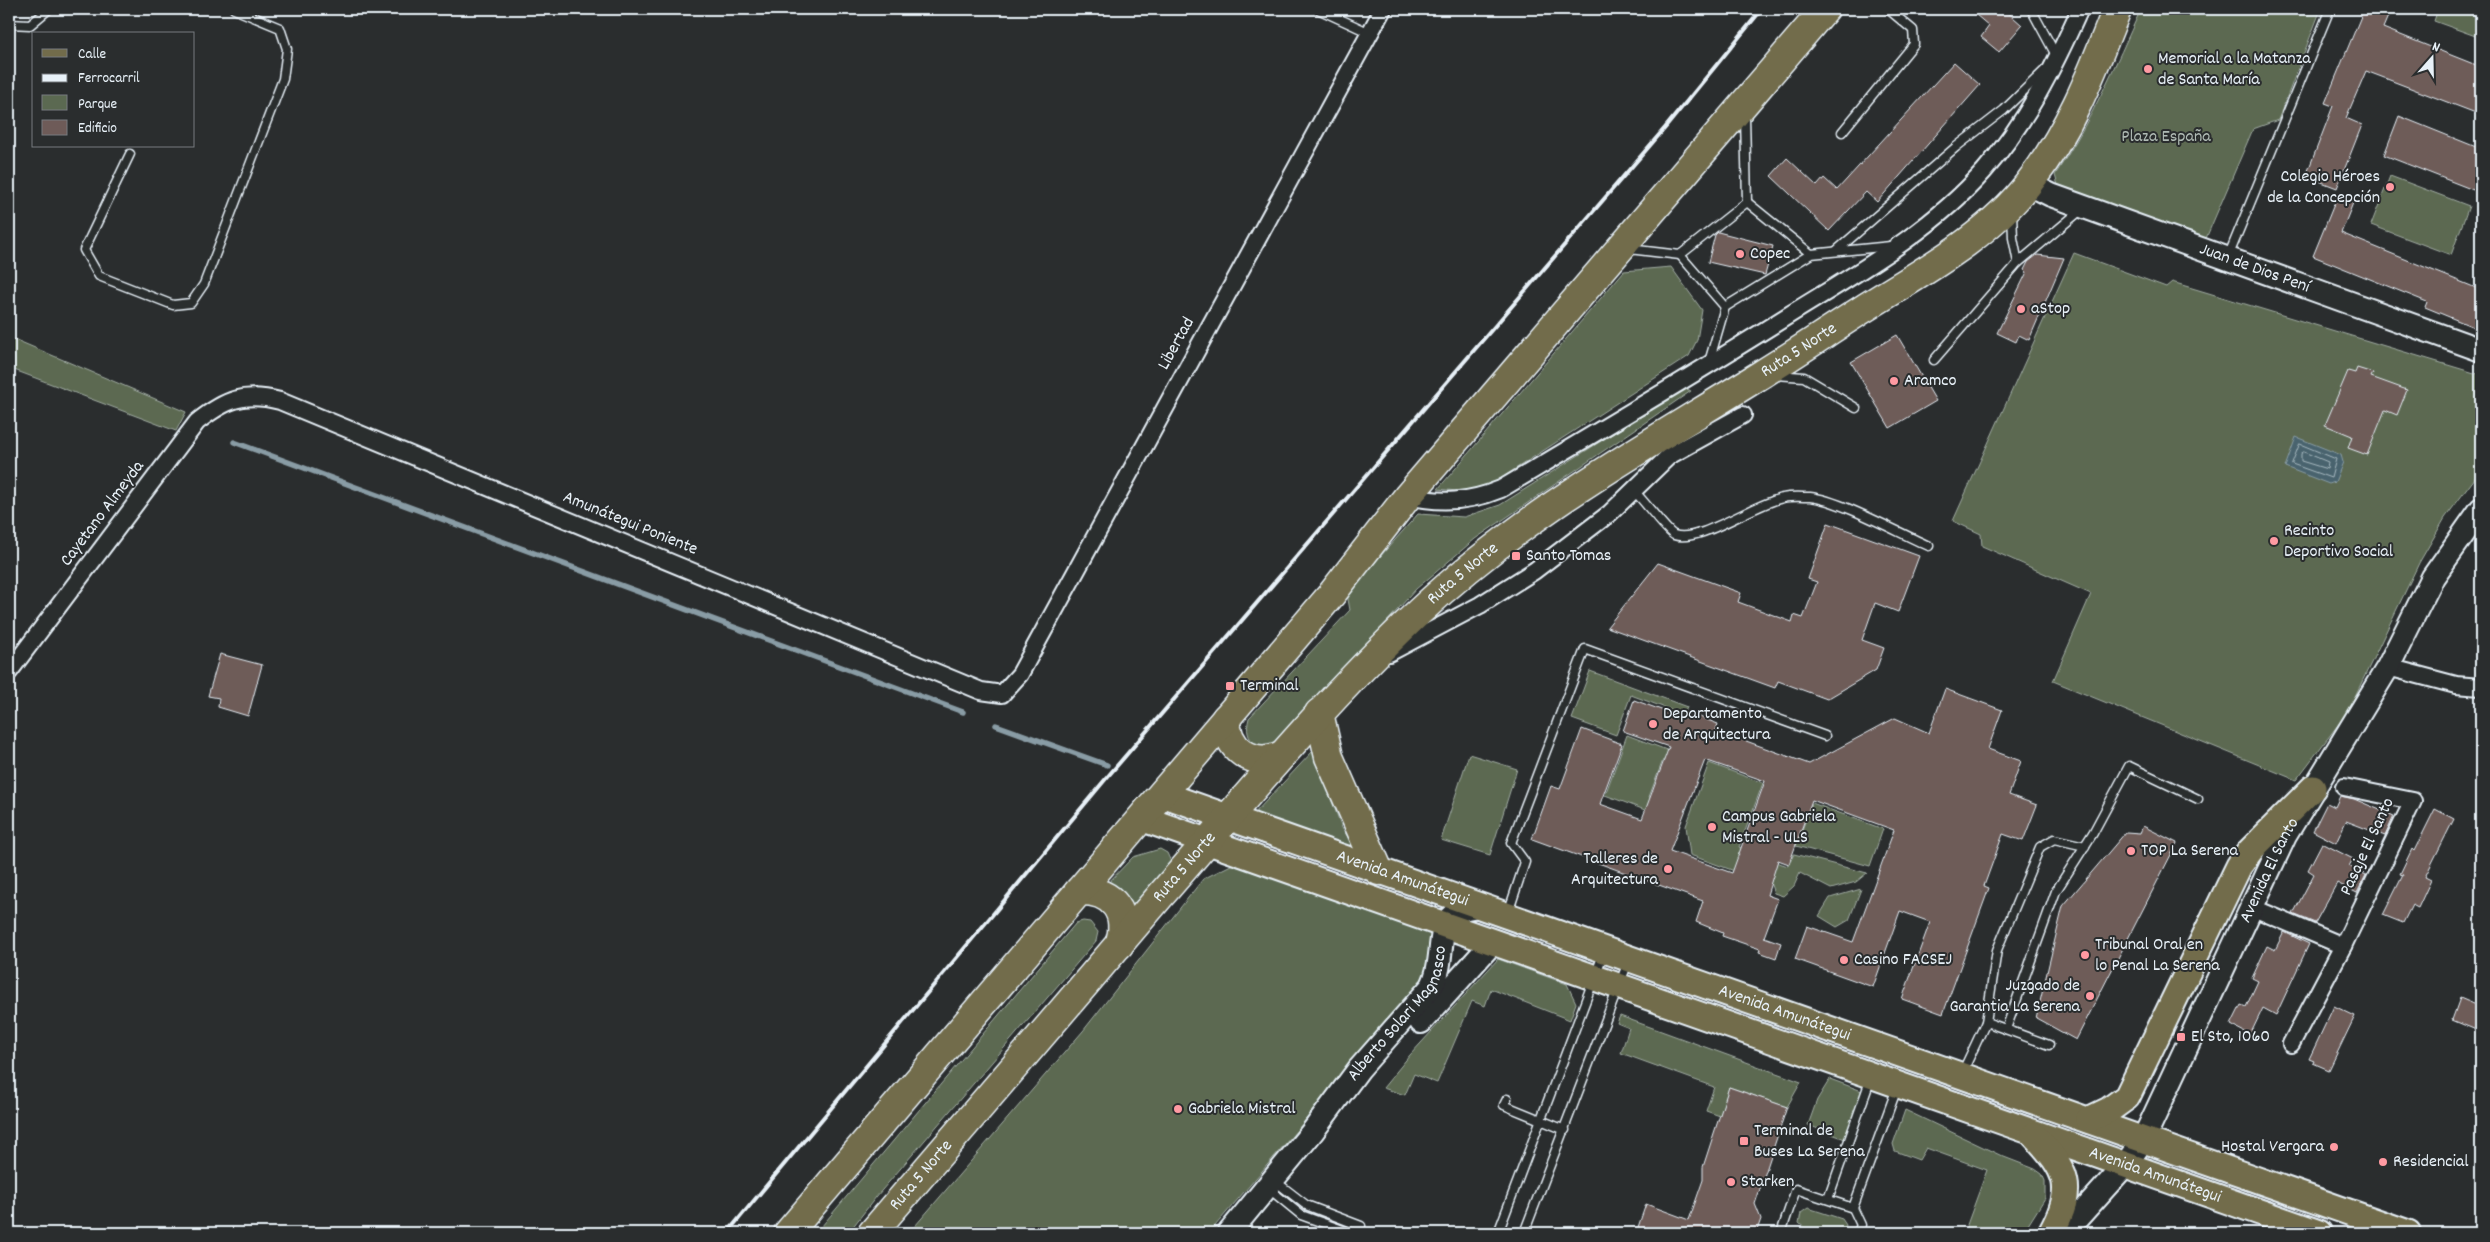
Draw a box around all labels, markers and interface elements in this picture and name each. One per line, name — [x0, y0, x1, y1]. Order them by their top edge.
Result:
legend — [32, 32, 195, 148]
north arrow — [2408, 32, 2458, 82]
text: N — [2429, 37, 2443, 58]
text: Calle — [78, 44, 107, 66]
place label: Memorial a la Matanza de Santa María — [2158, 47, 2311, 93]
marker: Memorial a la Matanza de Santa María — [2142, 63, 2154, 75]
text: Ferrocarril — [78, 68, 140, 90]
text: Parque — [78, 94, 118, 116]
text: Edificio — [78, 118, 117, 140]
park label: Plaza España — [2121, 125, 2211, 150]
place label: Colegio Héroes de la Concepción — [2267, 165, 2380, 211]
marker: Colegio Héroes de la Concepción — [2384, 181, 2396, 193]
street label: Juan de Dios Pení — [2196, 237, 2315, 300]
place label: Copec — [1750, 242, 1790, 267]
marker: Copec — [1734, 248, 1746, 260]
place label: aStop — [2031, 297, 2070, 322]
marker: aStop — [2015, 303, 2027, 315]
street label: Libertad — [1152, 313, 1202, 375]
street label: Ruta 5 Norte — [1756, 316, 1842, 384]
place label: Aramco — [1904, 369, 1957, 394]
marker: Aramco — [1888, 375, 1900, 387]
street label: Cayetano Almeyda — [55, 455, 151, 572]
street label: Amunátegui Poniente — [559, 486, 701, 562]
place label: Recinto Deportivo Social — [2284, 519, 2394, 565]
marker: Recinto Deportivo Social — [2268, 535, 2280, 547]
street label: Ruta 5 Norte — [1422, 537, 1504, 611]
place label: Santo Tomas — [1526, 544, 1611, 569]
marker: Santo Tomas — [1510, 550, 1522, 562]
place label: Terminal — [1240, 674, 1299, 699]
marker: Terminal — [1224, 680, 1236, 692]
place label: Departamento de Arquitectura — [1663, 702, 1771, 748]
marker: Departamento de Arquitectura — [1647, 718, 1659, 730]
street label: Pasaje El Santo — [2334, 794, 2402, 900]
place label: Campus Gabriela Mistral - ULS — [1722, 805, 1836, 851]
street label: Avenida El Santo — [2234, 813, 2306, 927]
marker: Campus Gabriela Mistral - ULS — [1706, 821, 1718, 833]
street label: Ruta 5 Norte — [1147, 827, 1222, 908]
place label: TOP La Serena — [2141, 839, 2239, 864]
street label: Avenida Amunátegui — [1333, 844, 1472, 914]
marker: TOP La Serena — [2125, 845, 2137, 857]
place label: Talleres de Arquitectura — [1571, 847, 1659, 893]
marker: Talleres de Arquitectura — [1662, 863, 1674, 875]
place label: Tribunal Oral en lo Penal La Serena — [2095, 933, 2220, 979]
street label: Alberto Solari Magnasco — [1341, 945, 1453, 1087]
place label: Casino FACSEJ — [1854, 948, 1952, 973]
marker: Tribunal Oral en lo Penal La Serena — [2079, 949, 2091, 961]
marker: Casino FACSEJ — [1838, 954, 1850, 966]
place label: Juzgado de Garantia La Serena — [1949, 974, 2081, 1020]
street label: Avenida Amunátegui — [1715, 978, 1854, 1048]
marker: Juzgado de Garantia La Serena — [2084, 990, 2096, 1002]
place label: El Sto, 1060 — [2191, 1025, 2270, 1050]
marker: El Sto, 1060 — [2175, 1031, 2187, 1043]
place label: Gabriela Mistral — [1188, 1097, 1296, 1122]
marker: Gabriela Mistral — [1172, 1103, 1184, 1115]
place label: Terminal de Buses La Serena — [1754, 1119, 1865, 1165]
street label: Ruta 5 Norte — [884, 1134, 959, 1216]
marker: Terminal de Buses La Serena — [1738, 1135, 1750, 1147]
place label: Hostal Vergara — [2221, 1135, 2325, 1160]
street label: Avenida Amunátegui — [2085, 1140, 2225, 1210]
marker: Hostal Vergara — [2328, 1141, 2340, 1153]
place label: Residencial — [2393, 1150, 2469, 1175]
marker: Residencial — [2377, 1156, 2389, 1168]
place label: Starken — [1741, 1170, 1794, 1195]
marker: Starken — [1725, 1176, 1737, 1188]

